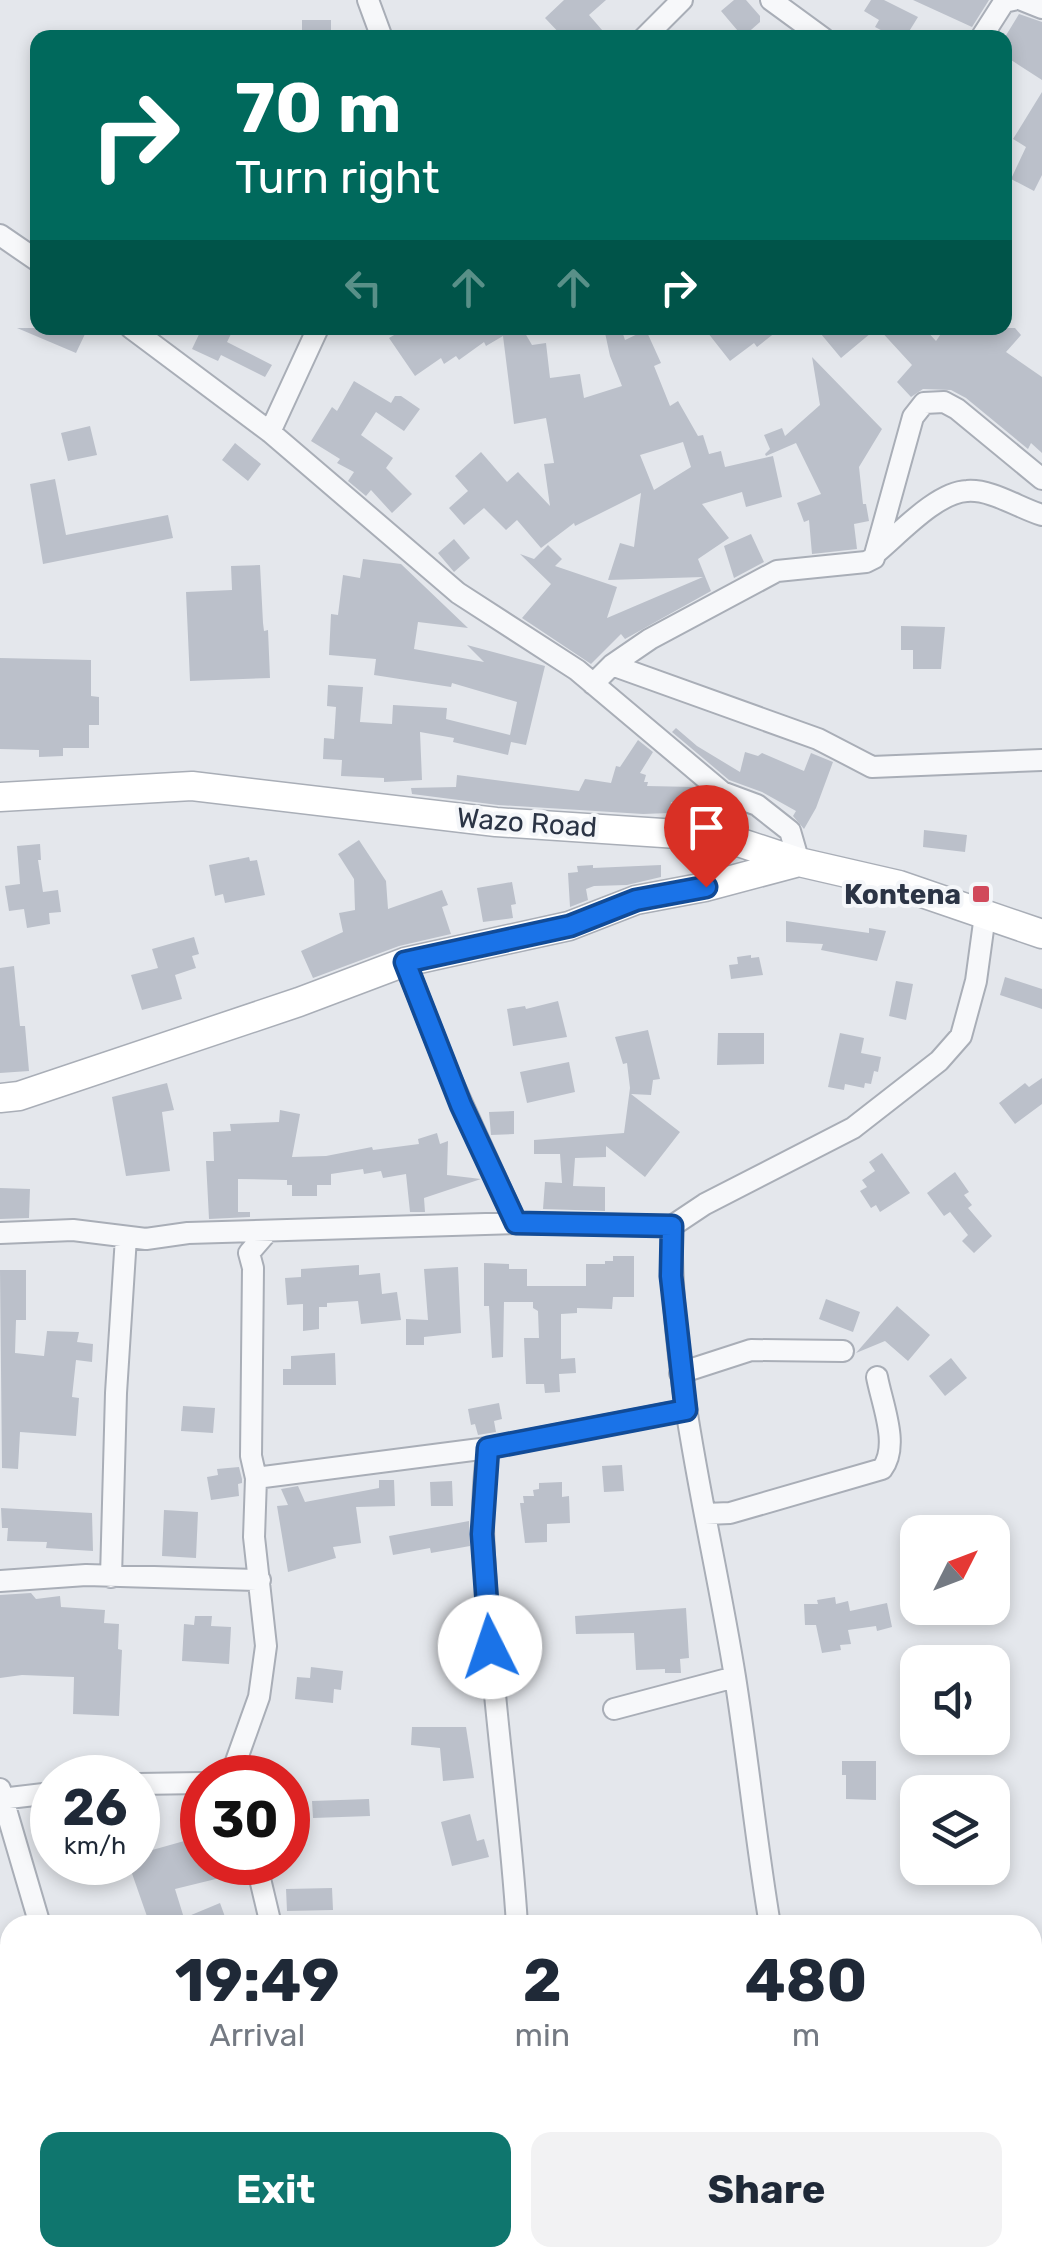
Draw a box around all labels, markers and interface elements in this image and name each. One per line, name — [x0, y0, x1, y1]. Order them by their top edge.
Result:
text: 70 m — [235, 67, 402, 150]
icon: right — [70, 70, 200, 200]
text: Turn right — [235, 151, 439, 204]
icon: left — [336, 260, 391, 315]
icon: ahead — [441, 260, 496, 315]
icon: ahead — [546, 260, 601, 315]
icon: right — [651, 260, 706, 315]
pin — [664, 785, 749, 888]
icon: arrive — [679, 800, 734, 855]
street label: Wazo Road — [456, 801, 598, 844]
place label: Kontena — [844, 878, 961, 911]
marker: Kontena — [970, 883, 992, 905]
north arrow — [900, 1515, 1010, 1625]
map controls — [900, 1515, 1010, 1885]
position arrow — [438, 1595, 542, 1699]
button: sound — [900, 1645, 1010, 1755]
speed limit sign: 30 — [180, 1755, 310, 1885]
button: layers — [900, 1775, 1010, 1885]
text: 26 — [62, 1778, 128, 1838]
text: km/h — [64, 1831, 126, 1860]
text: 19:49 — [175, 1945, 340, 2016]
text: 2 — [523, 1945, 562, 2016]
text: 480 — [745, 1945, 867, 2016]
text: Arrival — [209, 2016, 305, 2054]
text: min — [514, 2016, 570, 2054]
text: m — [792, 2016, 820, 2054]
button: Exit — [40, 2132, 511, 2247]
button: Share — [531, 2132, 1002, 2247]

